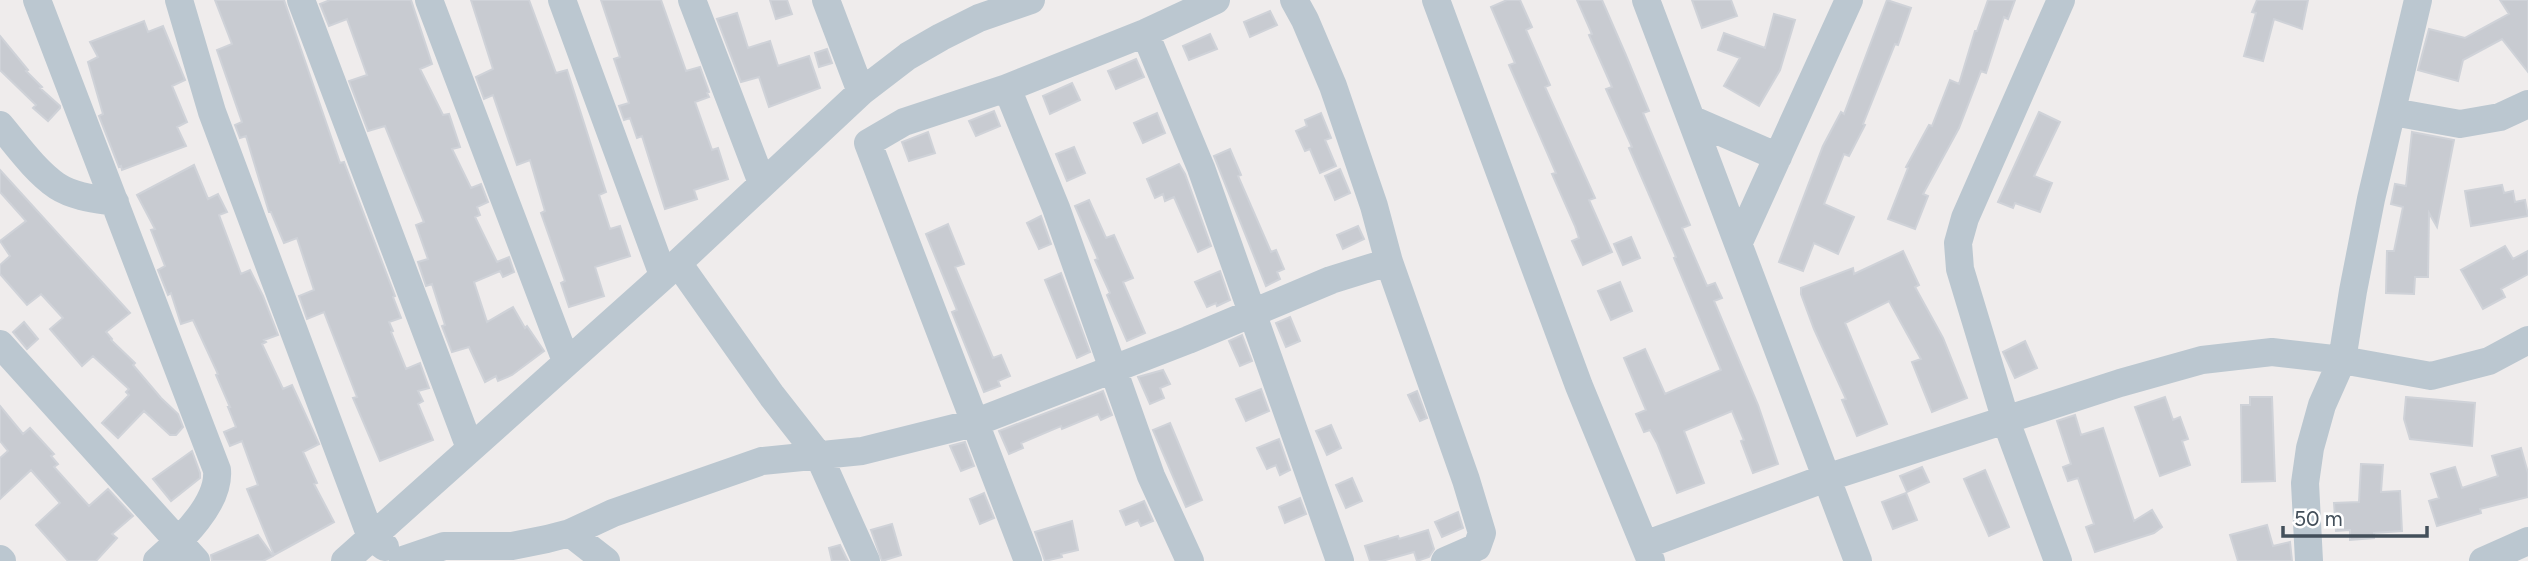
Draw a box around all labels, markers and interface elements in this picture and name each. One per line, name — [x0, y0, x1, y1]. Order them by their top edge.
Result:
scale bar — [2283, 494, 2426, 538]
text: 50 m — [2294, 506, 2343, 531]

